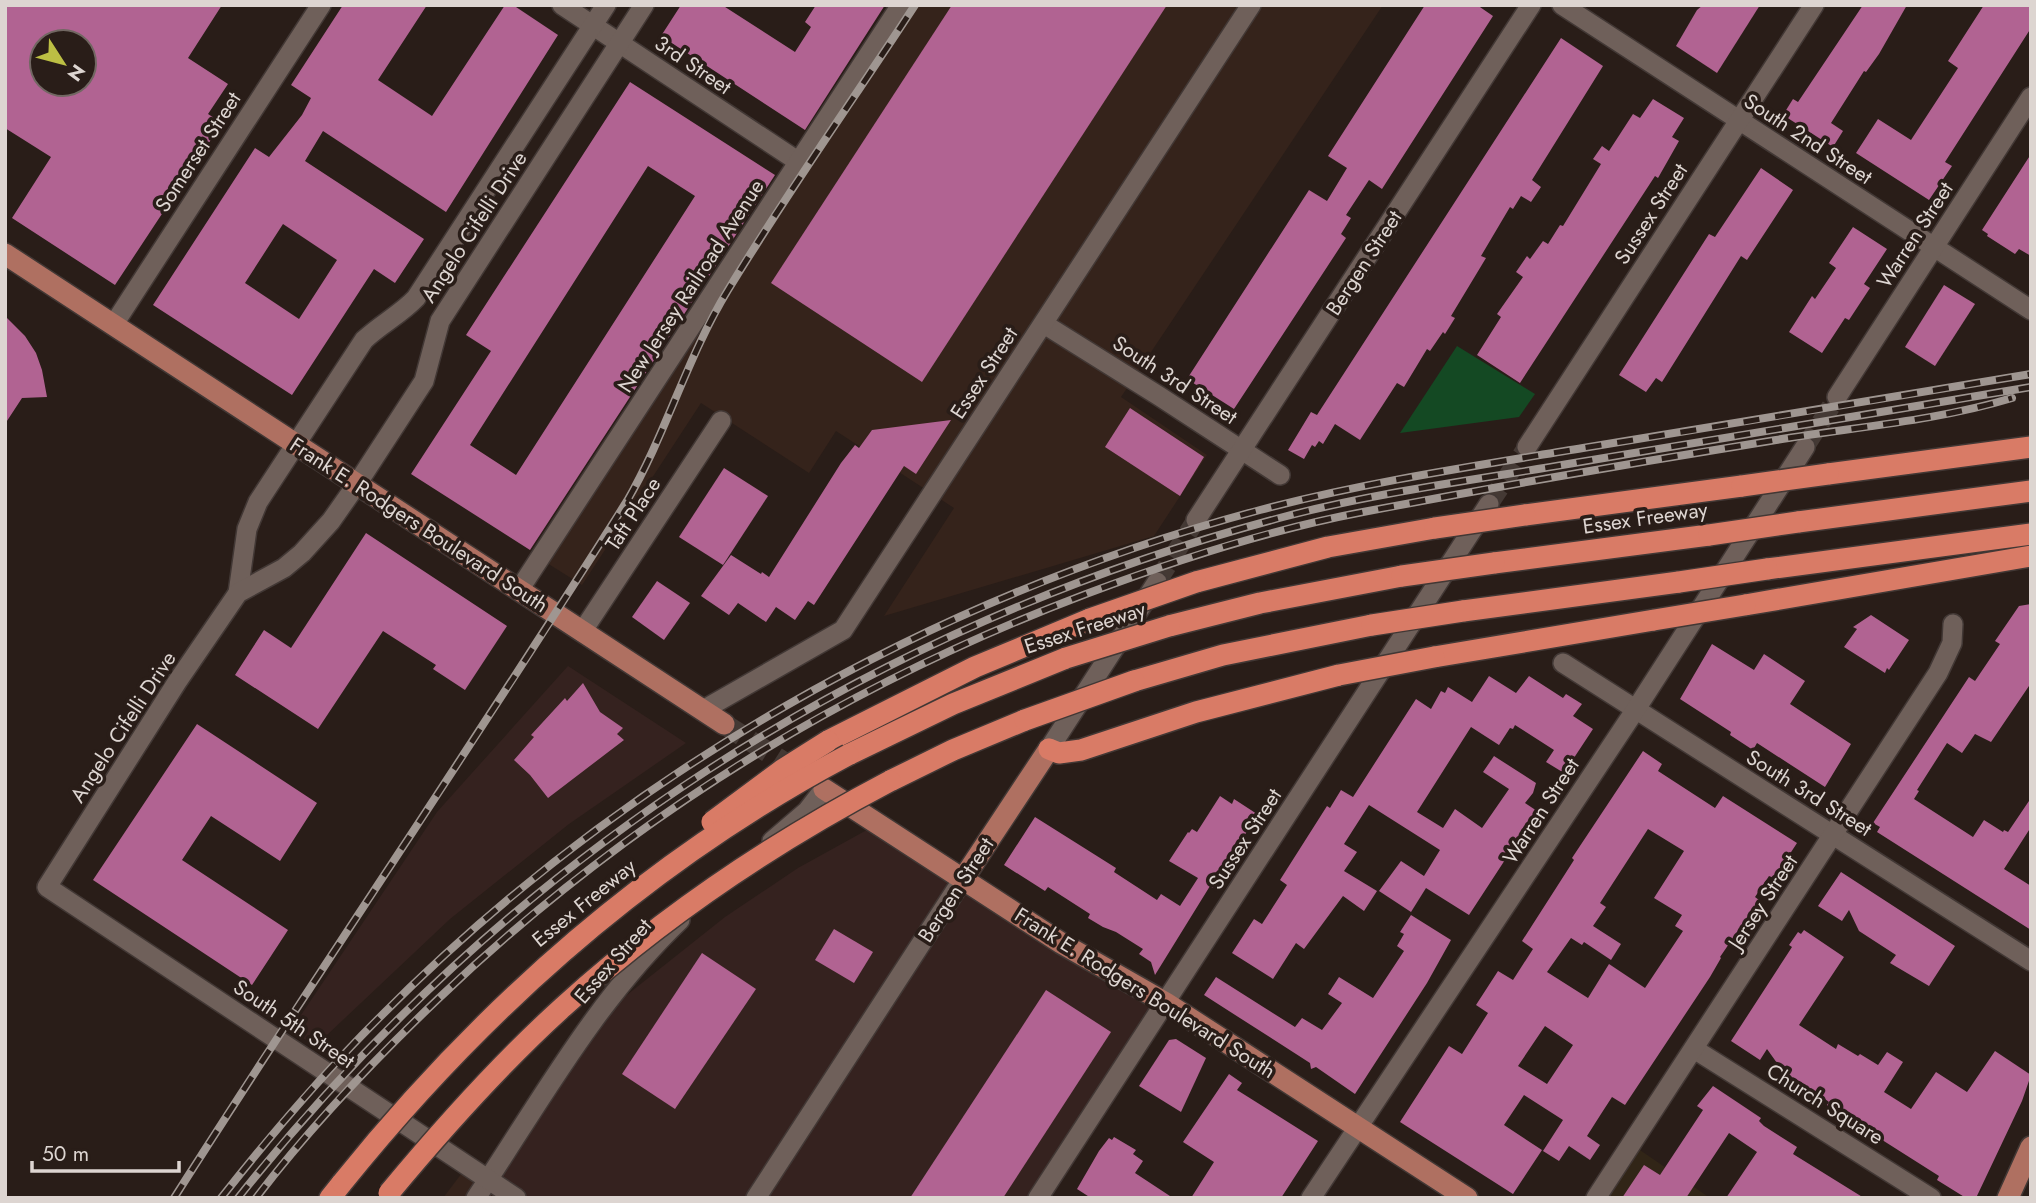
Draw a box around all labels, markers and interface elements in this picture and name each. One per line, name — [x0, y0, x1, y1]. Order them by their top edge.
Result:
north arrow — [28, 28, 98, 98]
street label: 3rd Street — [649, 28, 737, 102]
text: N — [61, 59, 92, 87]
street label: Somerset Street — [148, 86, 248, 218]
street label: South 2nd Street — [1738, 86, 1878, 192]
street label: Angelo Cifelli Drive — [414, 145, 534, 309]
street label: Sussex Street — [1607, 158, 1695, 270]
street label: New Jersey Railroad Avenue — [611, 173, 772, 399]
street label: Warren Street — [1869, 176, 1961, 294]
street label: Bergen Street — [1319, 205, 1409, 321]
street label: Essex Street — [943, 321, 1025, 425]
street label: South 3rd Street — [1107, 328, 1243, 432]
street label: Frank E. Rodgers Boulevard South — [284, 430, 554, 620]
street label: Taft Place — [598, 471, 668, 557]
street label: Essex Freeway — [1581, 494, 1710, 542]
street label: Essex Freeway — [1020, 594, 1150, 662]
street label: Angelo Cifelli Drive — [63, 645, 183, 809]
street label: South 3rd Street — [1740, 742, 1878, 844]
street label: Warren Street — [1495, 752, 1587, 870]
street label: Sussex Street — [1201, 783, 1289, 895]
street label: Bergen Street — [911, 832, 1001, 948]
street label: Jersey Street — [1719, 849, 1805, 958]
street label: Essex Freeway — [526, 851, 643, 954]
street label: Frank E. Rodgers Boulevard South — [1009, 900, 1281, 1086]
street label: Essex Street — [567, 912, 659, 1010]
street label: South 5th Street — [227, 972, 361, 1076]
street label: Church Square — [1761, 1056, 1889, 1152]
scale bar — [32, 1130, 178, 1174]
text: 50 m — [42, 1139, 89, 1169]

